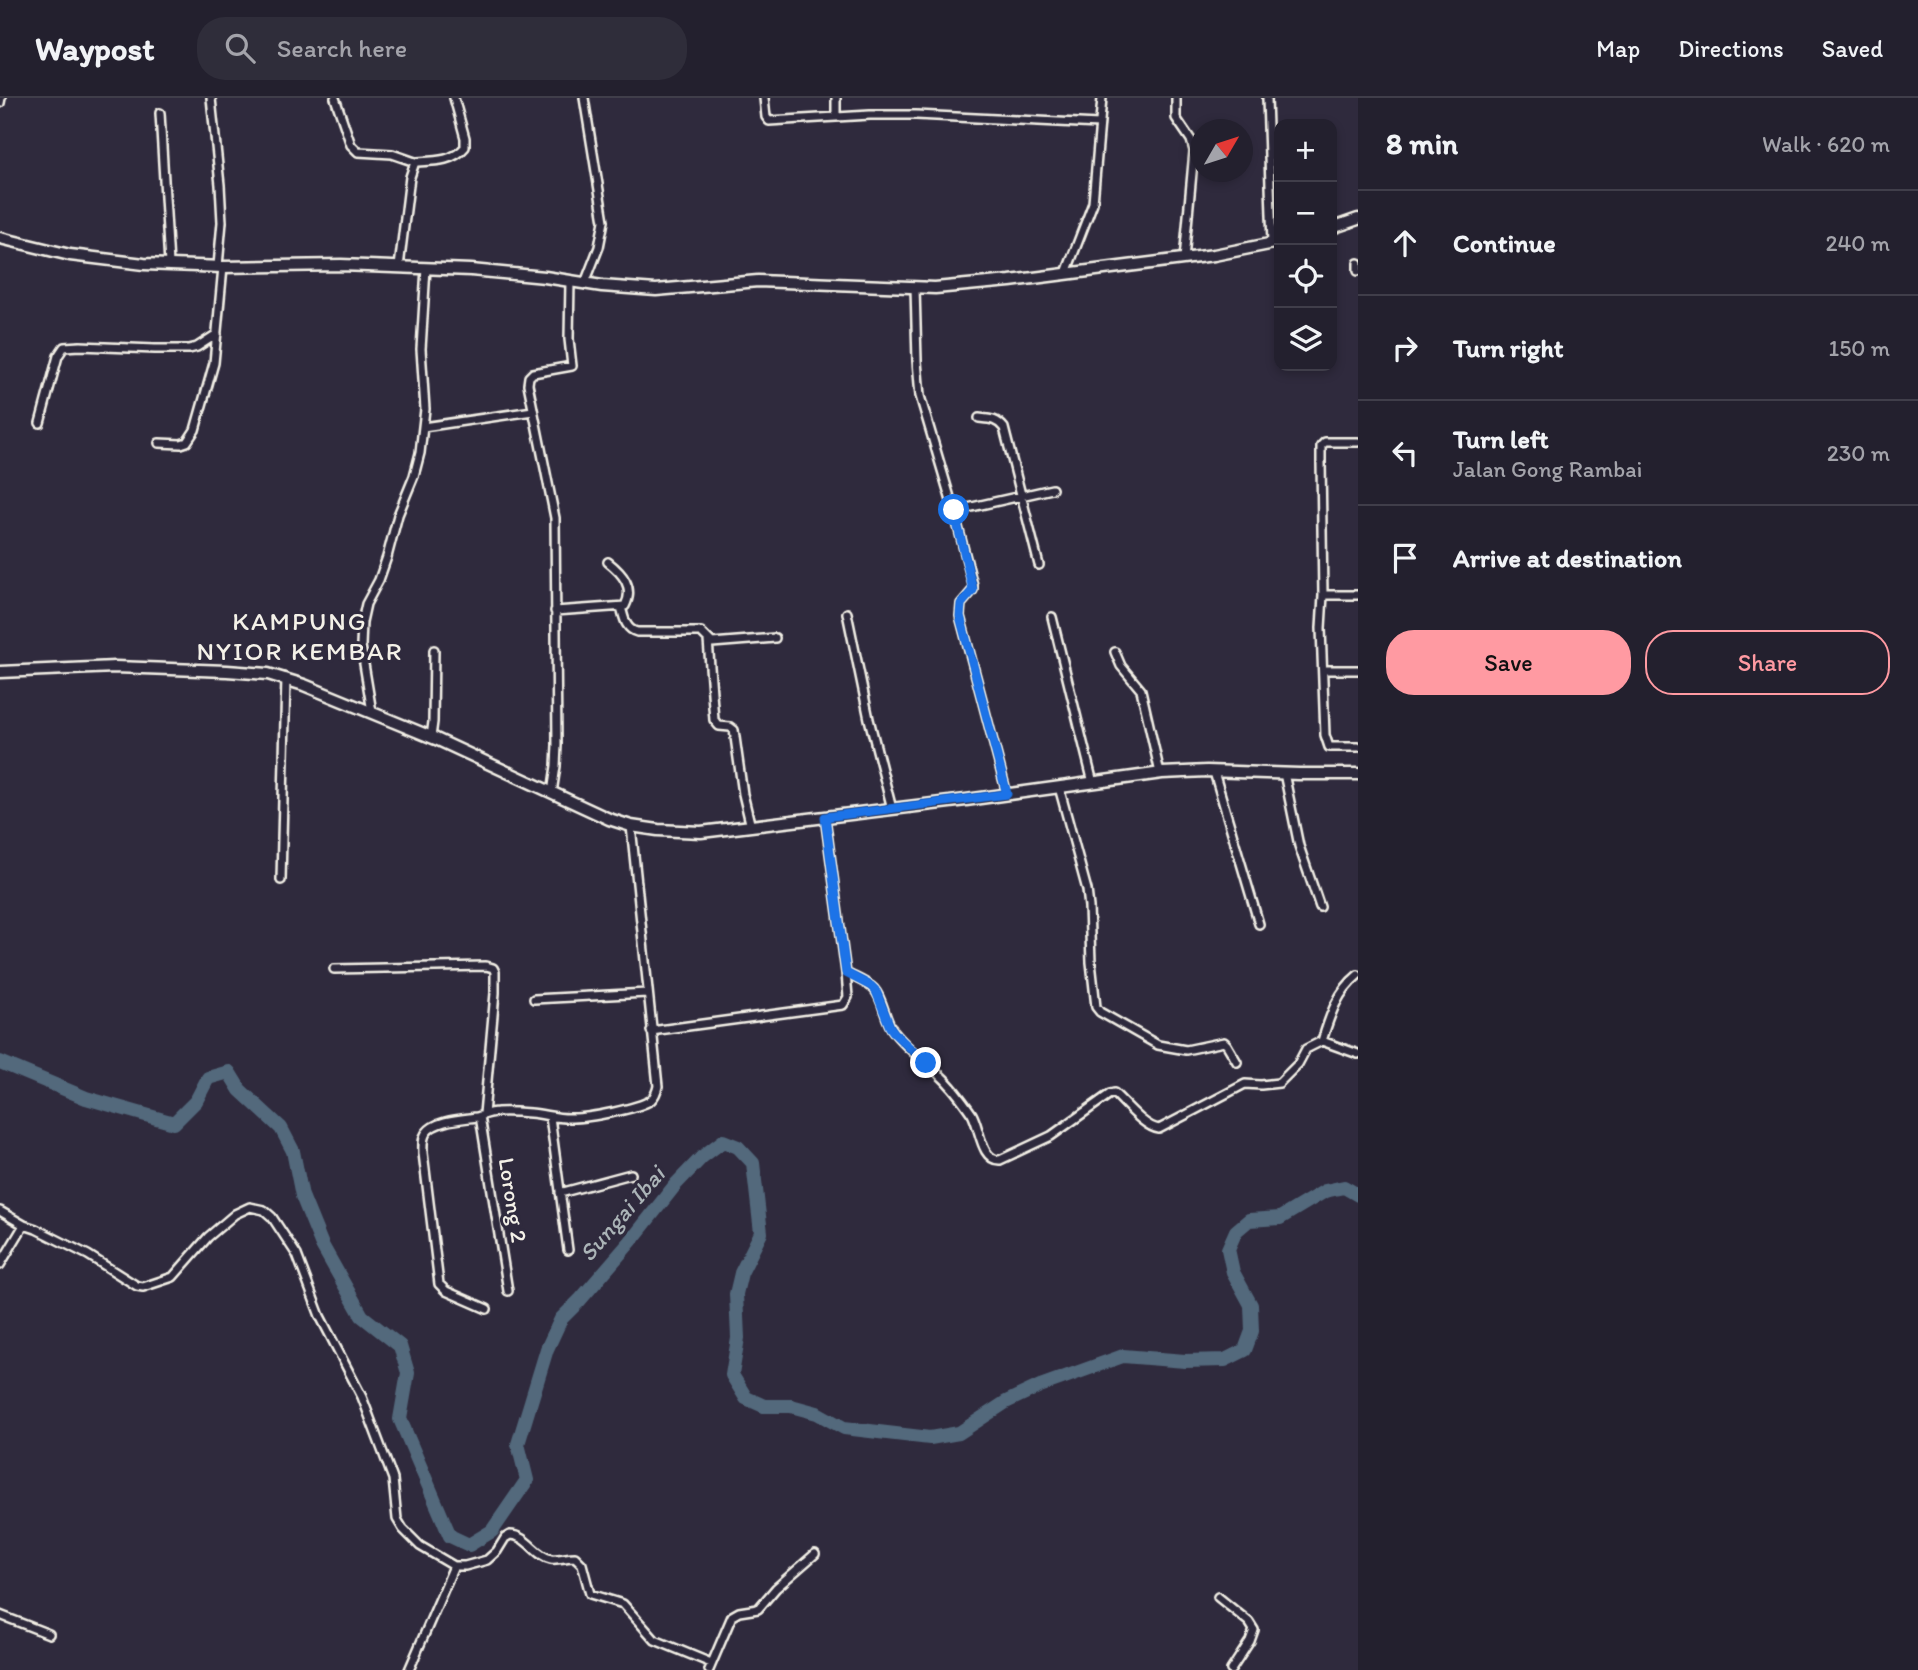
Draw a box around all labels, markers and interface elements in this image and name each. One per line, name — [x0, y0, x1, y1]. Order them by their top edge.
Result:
search box — [197, 17, 687, 80]
text: Waypost — [35, 29, 155, 68]
icon: search — [221, 29, 259, 67]
text: Search here — [277, 32, 407, 64]
text: Map — [1596, 34, 1640, 63]
text: Directions — [1678, 34, 1784, 63]
text: Saved — [1822, 34, 1883, 63]
north arrow — [1190, 119, 1253, 182]
map controls — [1274, 119, 1337, 371]
button: + — [1274, 119, 1337, 182]
text: 8 min — [1386, 125, 1458, 162]
text: Walk · 620 m — [1762, 130, 1890, 158]
button: − — [1274, 182, 1337, 245]
icon: ahead — [1386, 224, 1424, 262]
text: Continue — [1453, 227, 1556, 259]
text: 240 m — [1825, 229, 1890, 257]
button: locate — [1274, 245, 1337, 308]
button: layers — [1274, 308, 1337, 371]
icon: right — [1386, 329, 1424, 367]
text: Turn right — [1453, 332, 1564, 364]
text: 150 m — [1829, 334, 1890, 362]
text: Turn left — [1453, 423, 1549, 455]
icon: left — [1386, 434, 1424, 472]
text: 230 m — [1827, 439, 1890, 467]
text: Jalan Gong Rambai — [1453, 455, 1642, 483]
route start — [938, 494, 969, 525]
icon: arrive — [1386, 539, 1424, 577]
text: Arrive at destination — [1453, 542, 1682, 574]
district label: KAMPUNG NYIOR KEMBAR — [197, 605, 403, 667]
button: Save — [1386, 630, 1631, 695]
button: Share — [1645, 630, 1890, 695]
route end — [910, 1047, 941, 1078]
street label: Lorong 2 — [492, 1156, 534, 1244]
water label: Sungai Ibai — [573, 1158, 672, 1267]

